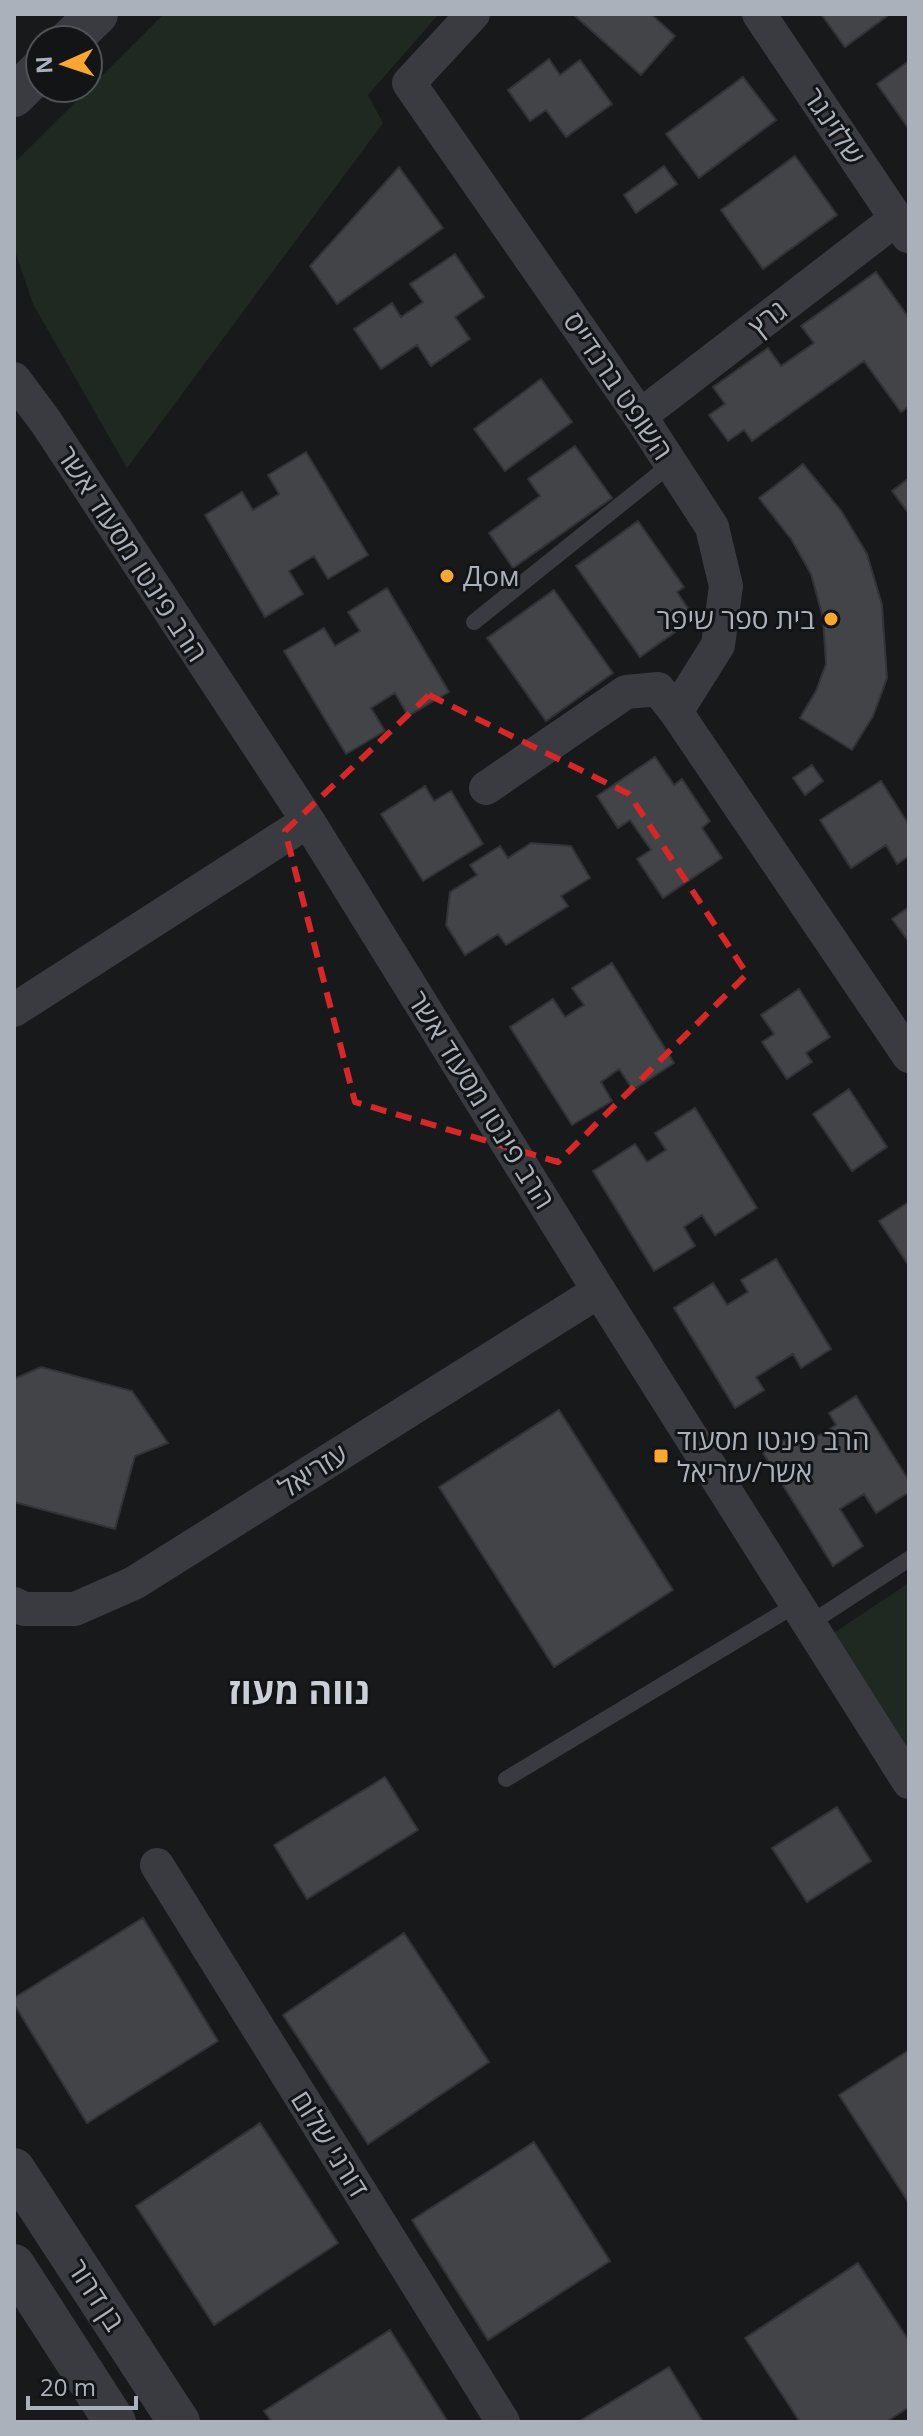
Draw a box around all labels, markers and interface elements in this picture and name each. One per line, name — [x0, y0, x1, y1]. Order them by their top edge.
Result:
north arrow — [24, 24, 104, 104]
text: N — [28, 55, 58, 75]
street label: שלזינגר — [795, 80, 874, 171]
street label: גרץ — [740, 290, 794, 344]
street label: השופט ברנדייס — [555, 304, 682, 467]
street label: הרב פינטו מסעוד אשר — [49, 438, 217, 669]
place label: Дом — [463, 556, 520, 594]
marker: Дом — [438, 567, 456, 585]
place label: בית ספר שיפר — [657, 599, 815, 637]
marker: בית ספר שיפר — [822, 610, 840, 628]
street label: הרב פינטו מסעוד אשר — [399, 983, 564, 1216]
place label: הרב פינטו מסעוד אשר/עזריאל — [677, 1420, 870, 1490]
street label: עזריאל — [271, 1434, 354, 1506]
marker: הרב פינטו מסעוד אשר/עזריאל — [652, 1447, 670, 1465]
district label: נווה מעוז — [228, 1666, 370, 1715]
street label: דורני שלום — [283, 2083, 379, 2204]
street label: בן דרור — [60, 2251, 134, 2338]
scale bar — [28, 2360, 136, 2410]
text: 20 m — [40, 2370, 96, 2403]

